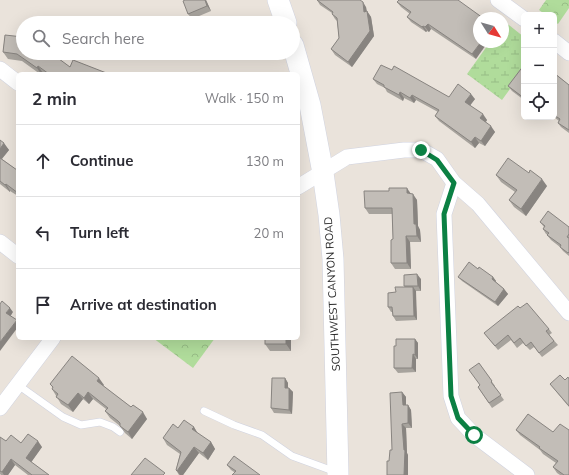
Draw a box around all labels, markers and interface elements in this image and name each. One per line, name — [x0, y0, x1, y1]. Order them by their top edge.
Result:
north arrow — [473, 12, 509, 48]
map controls — [521, 12, 557, 120]
button: + — [521, 12, 557, 48]
search box — [16, 16, 300, 60]
icon: search — [30, 27, 52, 49]
text: Search here — [62, 29, 144, 48]
button: − — [521, 48, 557, 84]
button: locate — [521, 84, 557, 120]
text: 2 min — [32, 88, 77, 109]
text: Walk · 150 m — [205, 90, 284, 106]
route end — [412, 141, 430, 159]
icon: ahead — [32, 150, 54, 172]
text: Continue — [70, 151, 133, 170]
text: 130 m — [246, 153, 284, 169]
street label: SOUTHWEST CANYON ROAD — [321, 216, 343, 372]
icon: left — [32, 222, 54, 244]
text: Turn left — [70, 223, 129, 242]
text: 20 m — [254, 225, 284, 241]
icon: arrive — [32, 294, 54, 316]
text: Arrive at destination — [70, 295, 217, 314]
route start — [465, 426, 483, 444]

